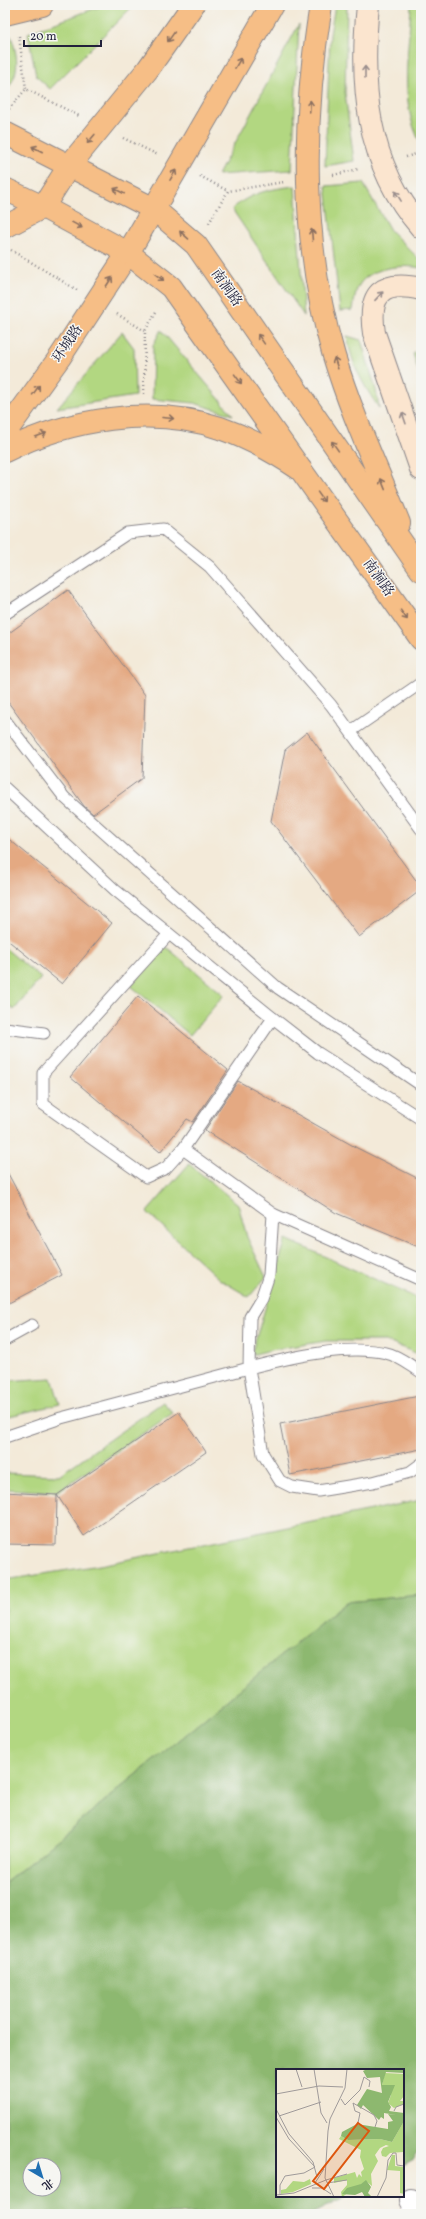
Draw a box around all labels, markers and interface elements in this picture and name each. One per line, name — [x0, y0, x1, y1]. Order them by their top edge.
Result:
scale bar — [24, 22, 101, 48]
text: 20 m — [30, 29, 57, 45]
one-way arrow — [167, 31, 175, 42]
one-way arrow — [235, 57, 243, 69]
one-way arrow — [361, 66, 369, 79]
one-way arrow — [307, 100, 314, 113]
one-way arrow — [86, 134, 95, 144]
one-way arrow — [31, 145, 43, 152]
one-way arrow — [170, 169, 178, 181]
one-way arrow — [114, 187, 126, 195]
one-way arrow — [394, 191, 402, 202]
one-way arrow — [71, 222, 83, 230]
one-way arrow — [309, 229, 316, 242]
one-way arrow — [179, 231, 189, 240]
street label: 南涧路 — [206, 265, 246, 311]
one-way arrow — [153, 273, 164, 281]
one-way arrow — [104, 277, 113, 288]
one-way arrow — [374, 291, 384, 301]
street label: 环城路 — [48, 321, 88, 367]
one-way arrow — [257, 334, 265, 345]
one-way arrow — [332, 357, 339, 370]
one-way arrow — [234, 374, 242, 385]
one-way arrow — [32, 385, 40, 396]
one-way arrow — [399, 413, 407, 425]
one-way arrow — [162, 415, 175, 422]
one-way arrow — [34, 431, 46, 439]
one-way arrow — [331, 441, 339, 452]
one-way arrow — [379, 479, 387, 491]
one-way arrow — [317, 491, 325, 502]
street label: 南涧路 — [358, 555, 398, 601]
one-way arrow — [400, 609, 408, 620]
inset map — [276, 2069, 404, 2197]
north arrow — [22, 2157, 62, 2197]
text: 北 — [38, 2174, 56, 2193]

